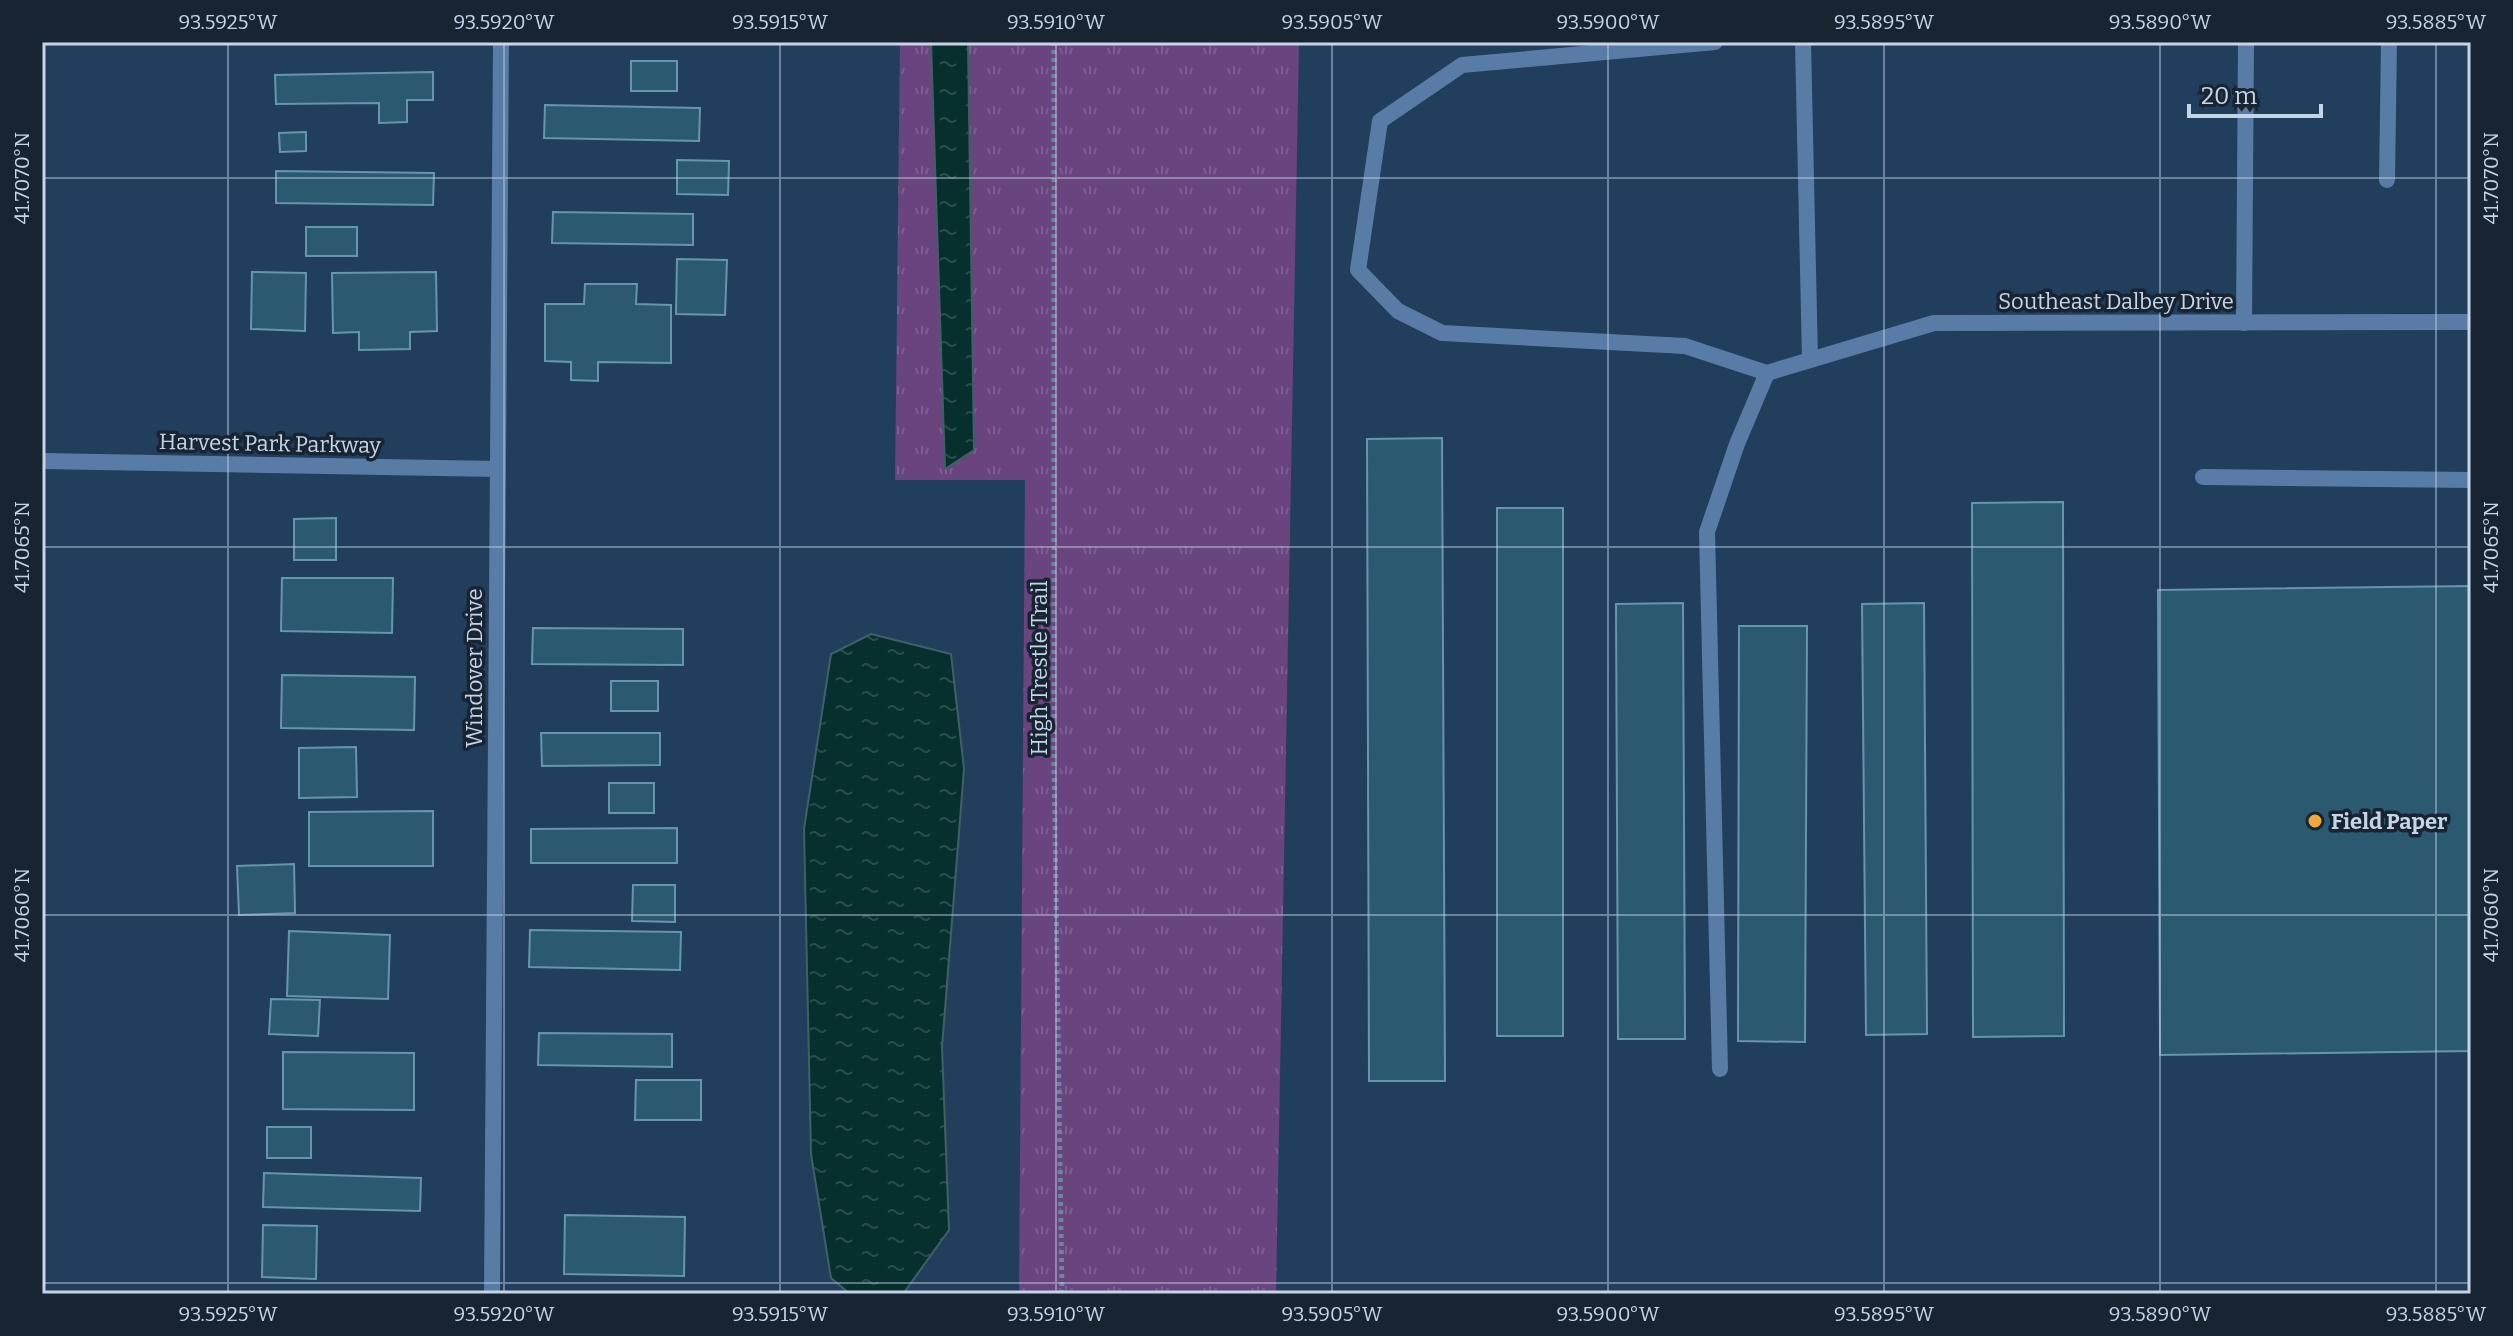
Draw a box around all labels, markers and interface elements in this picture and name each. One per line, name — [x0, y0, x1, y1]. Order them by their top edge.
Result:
text: 93.5925°W — [179, 10, 278, 34]
text: 93.5920°W — [454, 10, 555, 34]
text: 93.5915°W — [732, 10, 829, 34]
text: 93.5910°W — [1007, 10, 1106, 34]
text: 93.5905°W — [1282, 10, 1383, 34]
text: 93.5900°W — [1557, 10, 1660, 34]
text: 93.5895°W — [1834, 10, 1935, 34]
text: 93.5890°W — [2109, 10, 2212, 34]
text: 93.5885°W — [2386, 10, 2487, 34]
scale bar — [2189, 68, 2321, 118]
text: 20 m — [2201, 82, 2257, 110]
text: 41.7070°N — [10, 132, 34, 224]
text: 41.7070°N — [2479, 132, 2503, 224]
street label: Southeast Dalbey Drive — [1998, 288, 2234, 315]
street label: Harvest Park Parkway — [159, 428, 382, 459]
text: 41.7065°N — [10, 501, 34, 593]
text: 41.7065°N — [2479, 501, 2503, 593]
street label: High Trestle Trail — [1026, 580, 1053, 756]
street label: Windover Drive — [461, 589, 488, 747]
place label: Field Paper — [2331, 808, 2448, 835]
marker: Field Paper — [2306, 812, 2324, 830]
text: 41.7060°N — [10, 868, 34, 962]
text: 41.7060°N — [2479, 868, 2503, 962]
text: 93.5925°W — [179, 1302, 278, 1326]
text: 93.5920°W — [454, 1302, 555, 1326]
text: 93.5915°W — [732, 1302, 829, 1326]
text: 93.5910°W — [1007, 1302, 1106, 1326]
text: 93.5905°W — [1282, 1302, 1383, 1326]
text: 93.5900°W — [1557, 1302, 1660, 1326]
text: 93.5895°W — [1834, 1302, 1935, 1326]
text: 93.5890°W — [2109, 1302, 2212, 1326]
text: 93.5885°W — [2386, 1302, 2487, 1326]

